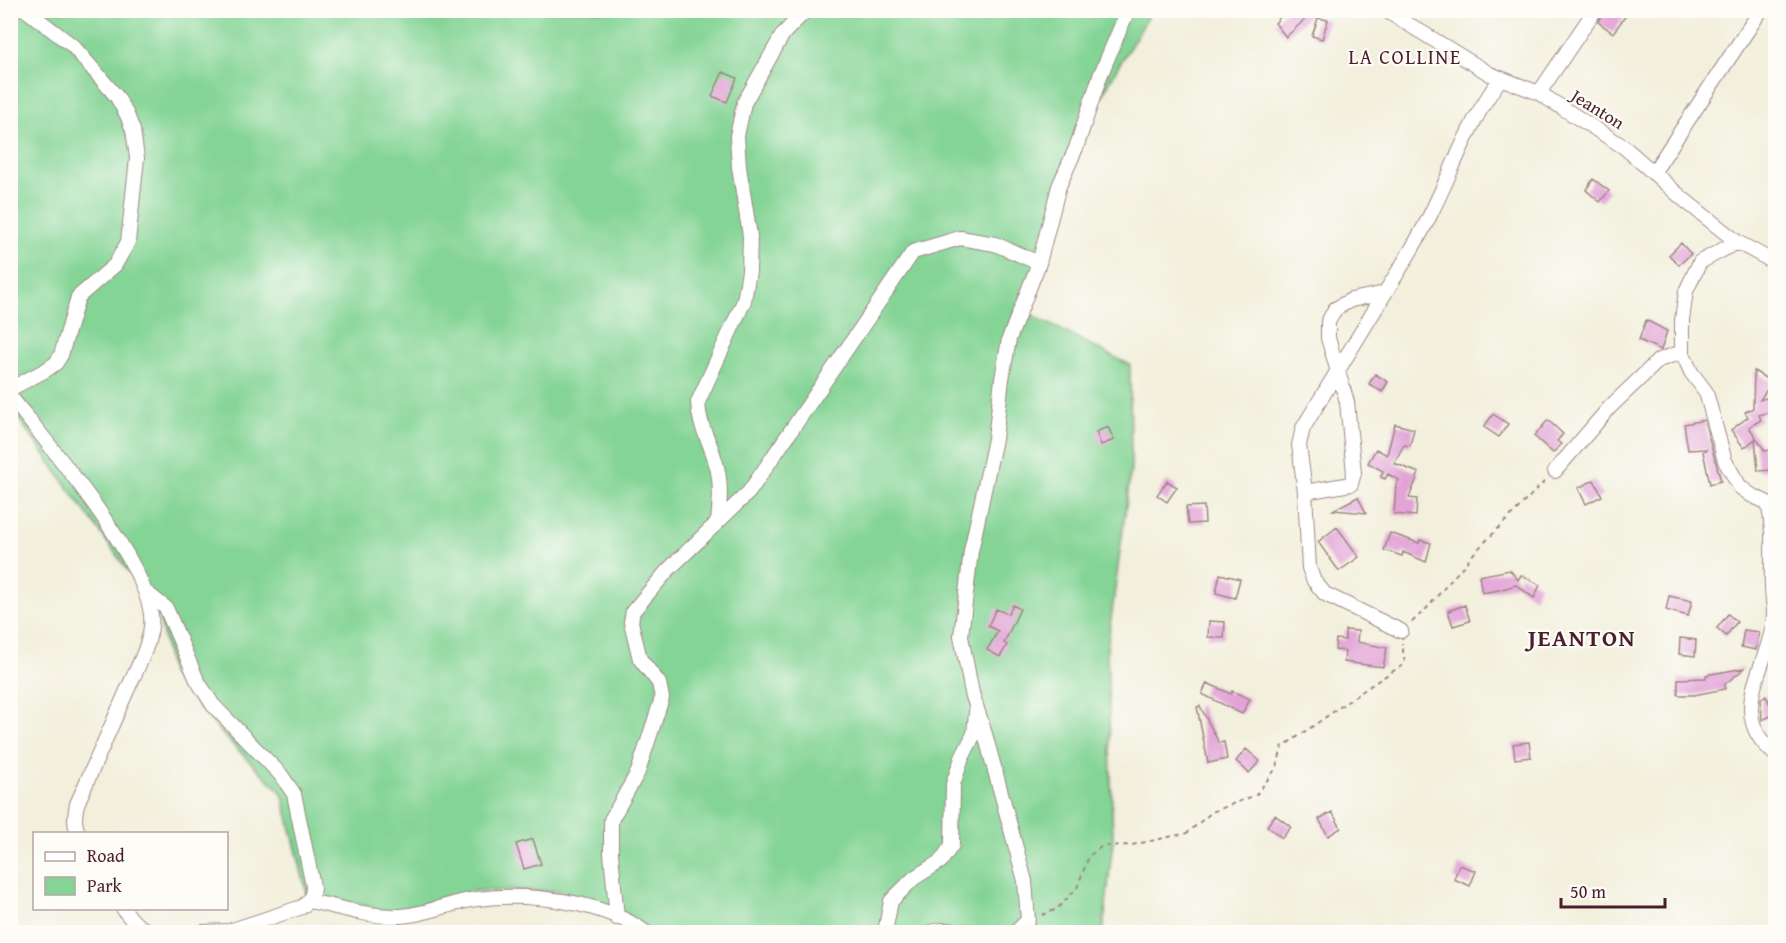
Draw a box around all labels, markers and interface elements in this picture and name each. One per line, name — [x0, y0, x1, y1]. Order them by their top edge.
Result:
district label: LA COLLINE — [1348, 42, 1462, 71]
street label: Jeanton — [1564, 81, 1630, 136]
district label: JEANTON — [1524, 620, 1636, 655]
legend — [33, 832, 228, 910]
text: Road — [87, 842, 125, 869]
scale bar — [1561, 871, 1664, 909]
text: Park — [87, 872, 123, 899]
text: 50 m — [1570, 878, 1606, 905]

